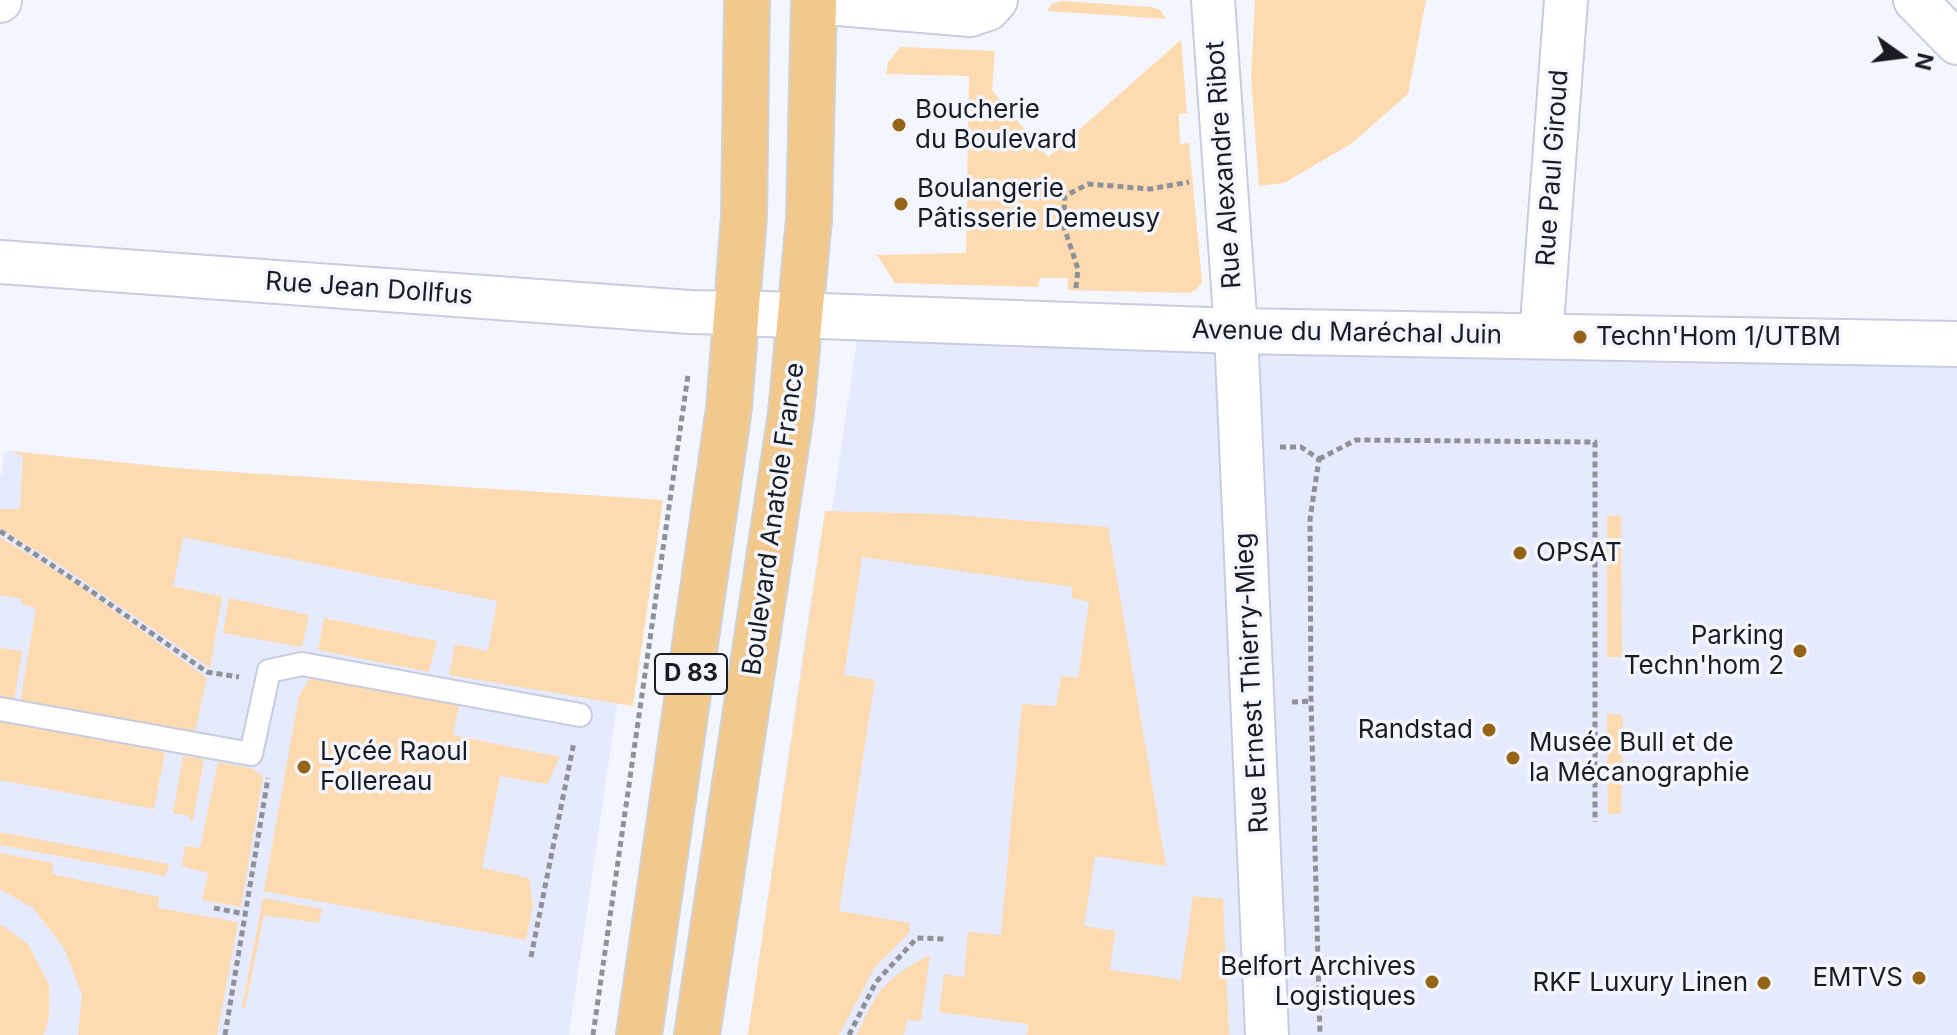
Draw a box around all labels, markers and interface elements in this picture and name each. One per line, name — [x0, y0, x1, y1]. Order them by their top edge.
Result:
north arrow — [1861, 16, 1941, 96]
street label: Rue Alexandre Ribot — [1200, 40, 1248, 290]
text: N — [1910, 51, 1939, 73]
street label: Rue Paul Giroud — [1531, 69, 1575, 267]
place label: Boucherie du Boulevard — [915, 94, 1077, 156]
marker: Boucherie du Boulevard — [890, 116, 908, 134]
place label: Boulangerie Pâtisserie Demeusy — [917, 173, 1160, 234]
marker: Boulangerie Pâtisserie Demeusy — [892, 195, 910, 213]
street label: Rue Jean Dollfus — [264, 266, 474, 312]
street label: Avenue du Maréchal Juin — [1192, 315, 1502, 351]
place label: Techn'Hom 1/UTBM — [1596, 321, 1841, 353]
marker: Techn'Hom 1/UTBM — [1571, 328, 1589, 346]
street label: Boulevard Anatole France — [737, 361, 811, 677]
street label: Rue Ernest Thierry-Mieg — [1229, 532, 1275, 834]
place label: OPSAT — [1536, 537, 1622, 569]
marker: OPSAT — [1511, 544, 1529, 562]
place label: Parking Techn'hom 2 — [1624, 620, 1784, 682]
marker: Parking Techn'hom 2 — [1791, 642, 1809, 660]
road number: D 83 — [655, 654, 727, 694]
place label: Randstad — [1358, 714, 1473, 746]
marker: Randstad — [1480, 721, 1498, 739]
place label: Musée Bull et de la Mécanographie — [1529, 727, 1750, 788]
place label: Lycée Raoul Follereau — [320, 736, 468, 798]
marker: Musée Bull et de la Mécanographie — [1504, 749, 1522, 767]
marker: Lycée Raoul Follereau — [295, 758, 313, 776]
place label: Belfort Archives Logistiques — [1220, 951, 1416, 1012]
place label: EMTVS — [1812, 962, 1903, 994]
place label: RKF Luxury Linen — [1532, 967, 1748, 999]
marker: EMTVS — [1910, 969, 1928, 987]
marker: Belfort Archives Logistiques — [1423, 973, 1441, 991]
marker: RKF Luxury Linen — [1755, 974, 1773, 992]

